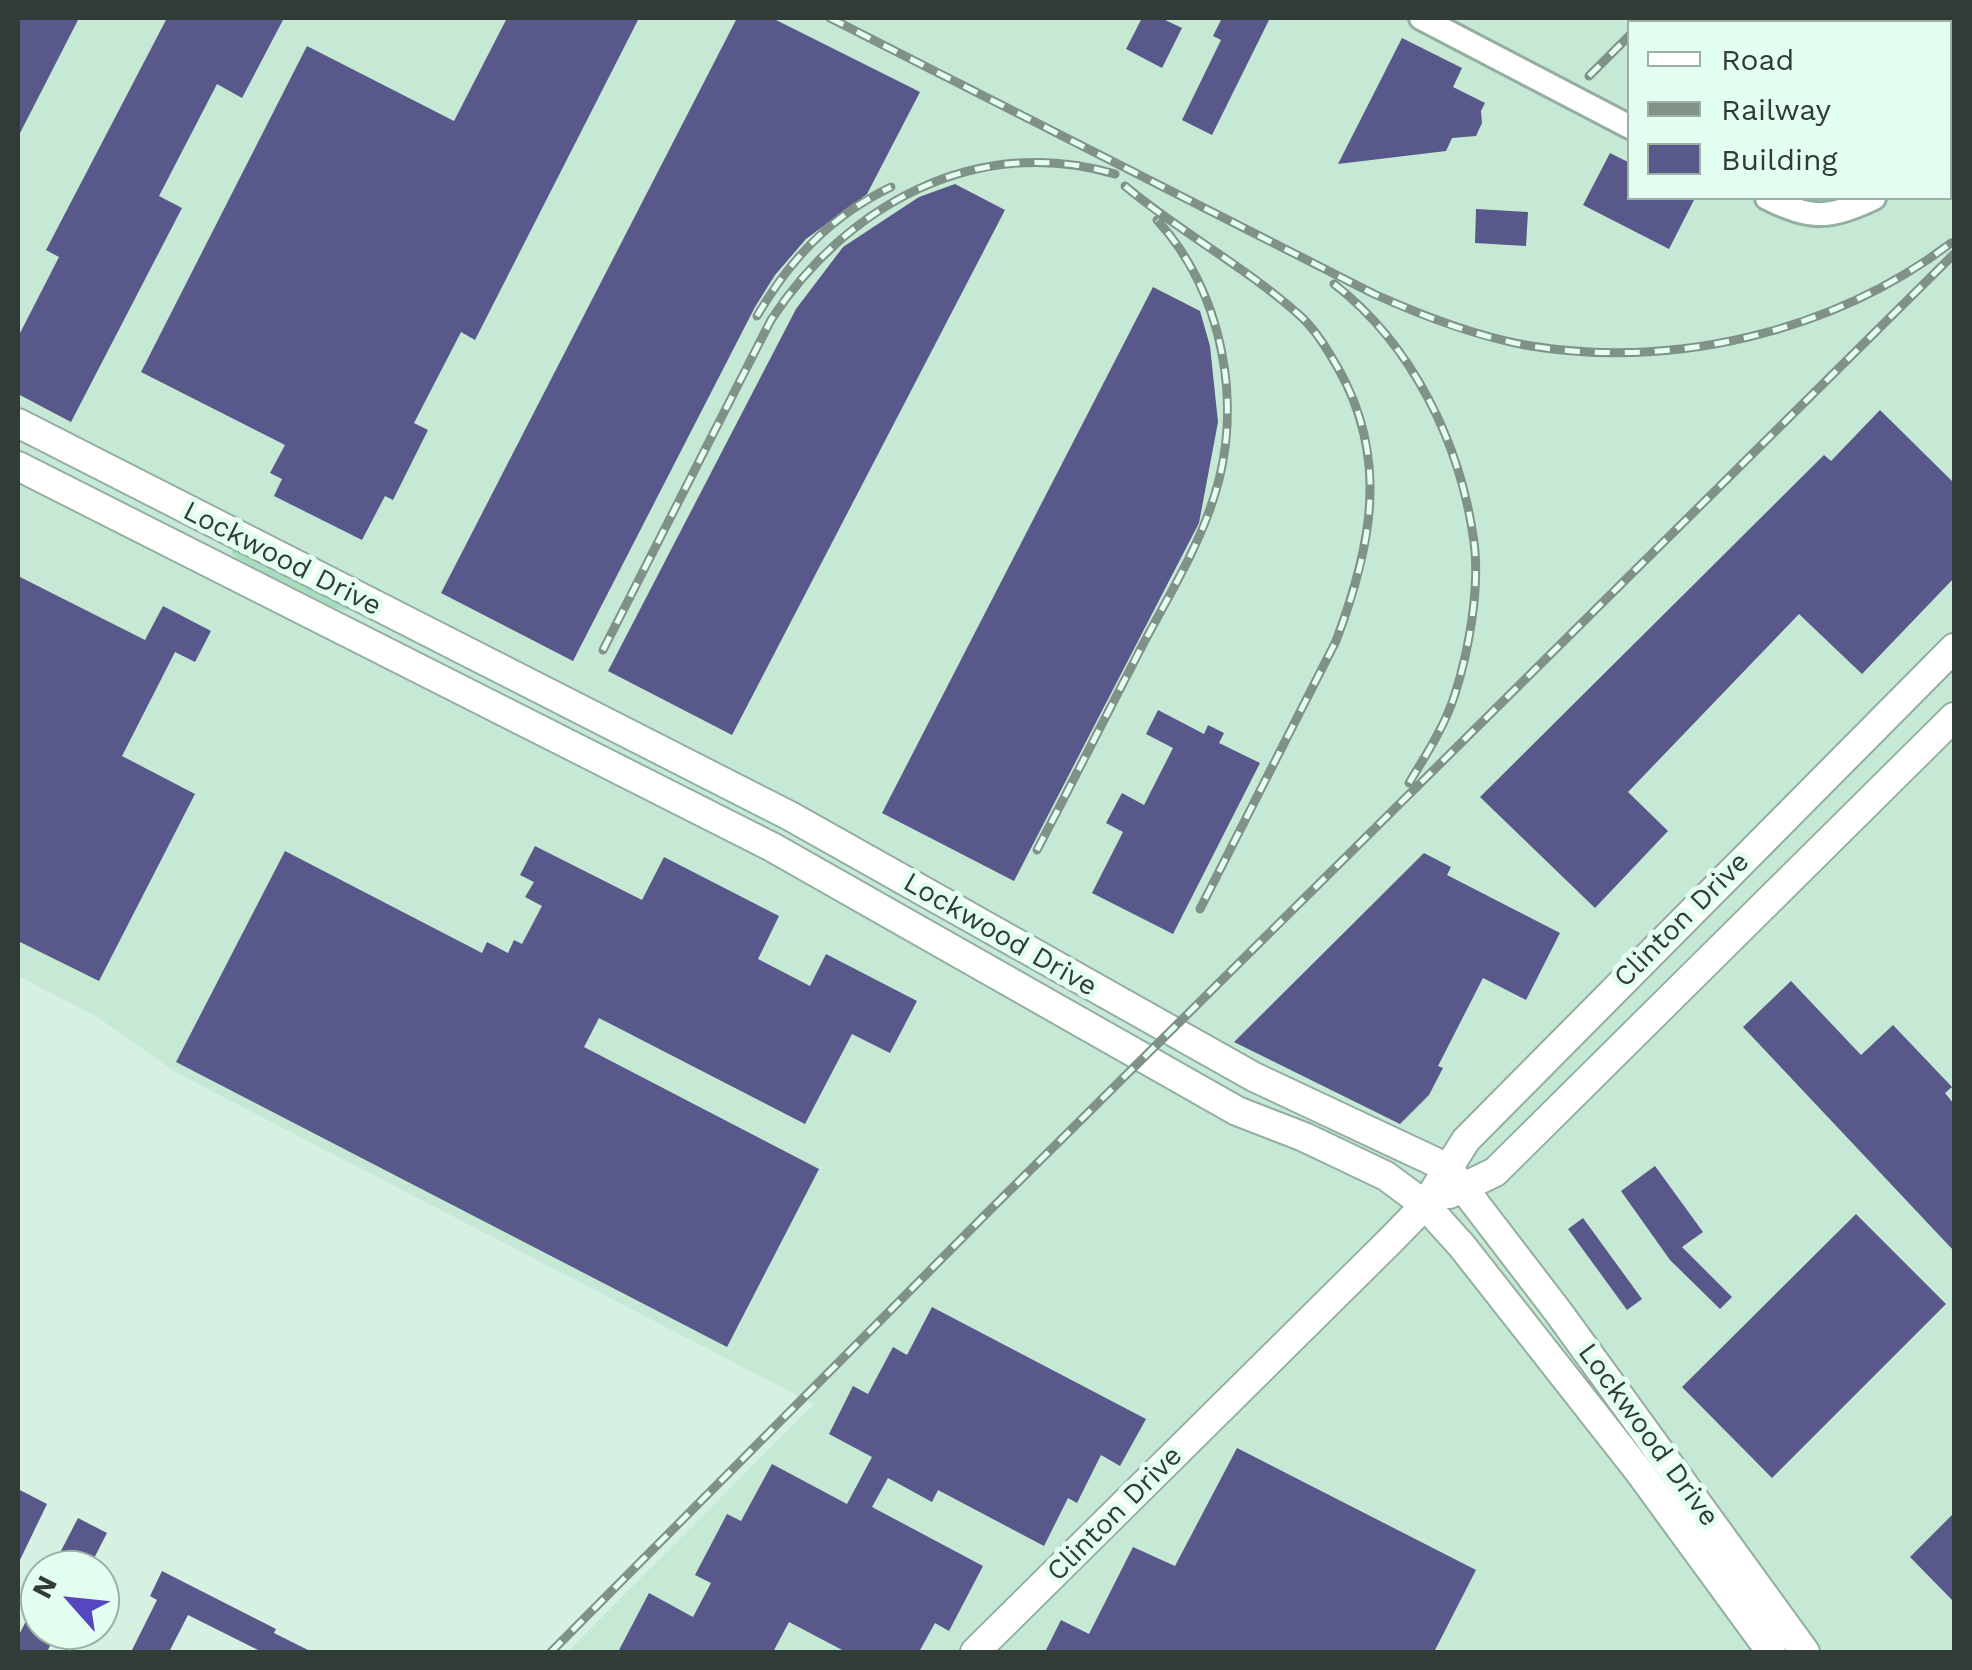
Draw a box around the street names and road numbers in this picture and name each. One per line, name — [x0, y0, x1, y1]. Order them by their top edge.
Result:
street label: Lockwood Drive — [177, 495, 387, 623]
street label: Clinton Drive — [1607, 845, 1757, 995]
street label: Lockwood Drive — [897, 866, 1103, 1004]
street label: Lockwood Drive — [1570, 1337, 1726, 1533]
street label: Clinton Drive — [1040, 1439, 1190, 1589]

